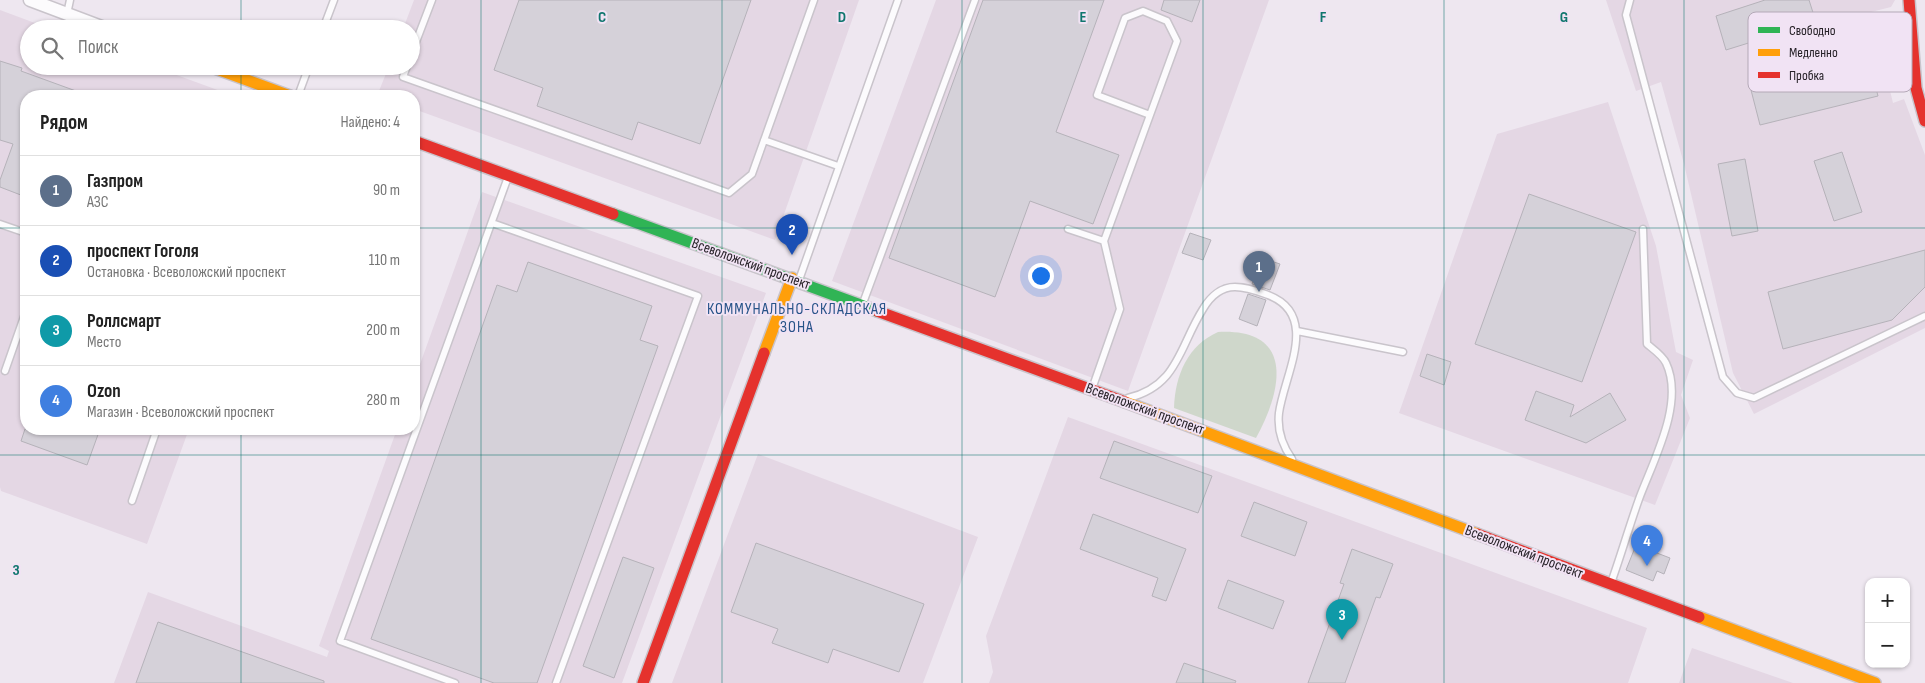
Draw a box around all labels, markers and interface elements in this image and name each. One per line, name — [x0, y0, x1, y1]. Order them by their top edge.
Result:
text: C — [598, 8, 606, 27]
text: D — [838, 8, 846, 27]
text: E — [1080, 8, 1087, 27]
text: F — [1320, 8, 1327, 27]
text: G — [1560, 8, 1568, 27]
legend — [1748, 12, 1912, 92]
search box — [20, 20, 420, 75]
text: Свободно — [1789, 22, 1836, 39]
icon: search — [38, 34, 66, 62]
text: Поиск — [78, 36, 118, 59]
text: Медленно — [1789, 44, 1838, 61]
text: Пробка — [1789, 67, 1824, 84]
text: Рядом — [40, 110, 88, 135]
text: Найдено: 4 — [340, 113, 400, 132]
text: Газпром — [87, 170, 143, 193]
text: 1 — [53, 181, 59, 200]
text: 90 m — [373, 181, 400, 200]
text: АЗС — [87, 193, 109, 212]
pin: 2 — [776, 214, 808, 255]
street label: Всеволожский проспект — [689, 234, 813, 294]
text: проспект Гоголя — [87, 240, 199, 263]
text: 2 — [52, 251, 60, 270]
text: 110 m — [369, 251, 400, 270]
pin: 1 — [1243, 251, 1275, 292]
text: Остановка · Всеволожский проспект — [87, 263, 286, 282]
your location — [1028, 263, 1054, 289]
district label: КОММУНАЛЬНО-СКЛАДСКАЯ ЗОНА — [707, 300, 887, 337]
text: Роллсмарт — [87, 310, 161, 333]
text: 3 — [52, 321, 60, 340]
text: 200 m — [366, 321, 400, 340]
text: Место — [87, 333, 121, 352]
street label: Всеволожский проспект — [1083, 379, 1207, 439]
text: Ozon — [87, 380, 121, 403]
text: 4 — [52, 391, 60, 410]
text: 280 m — [366, 391, 400, 410]
text: Магазин · Всеволожский проспект — [87, 403, 274, 422]
street label: Всеволожский проспект — [1462, 521, 1586, 583]
pin: 4 — [1631, 525, 1663, 566]
text: 3 — [12, 561, 20, 580]
map controls — [1865, 578, 1910, 668]
button: + — [1865, 578, 1910, 623]
pin: 3 — [1326, 599, 1358, 640]
button: − — [1865, 623, 1910, 668]

